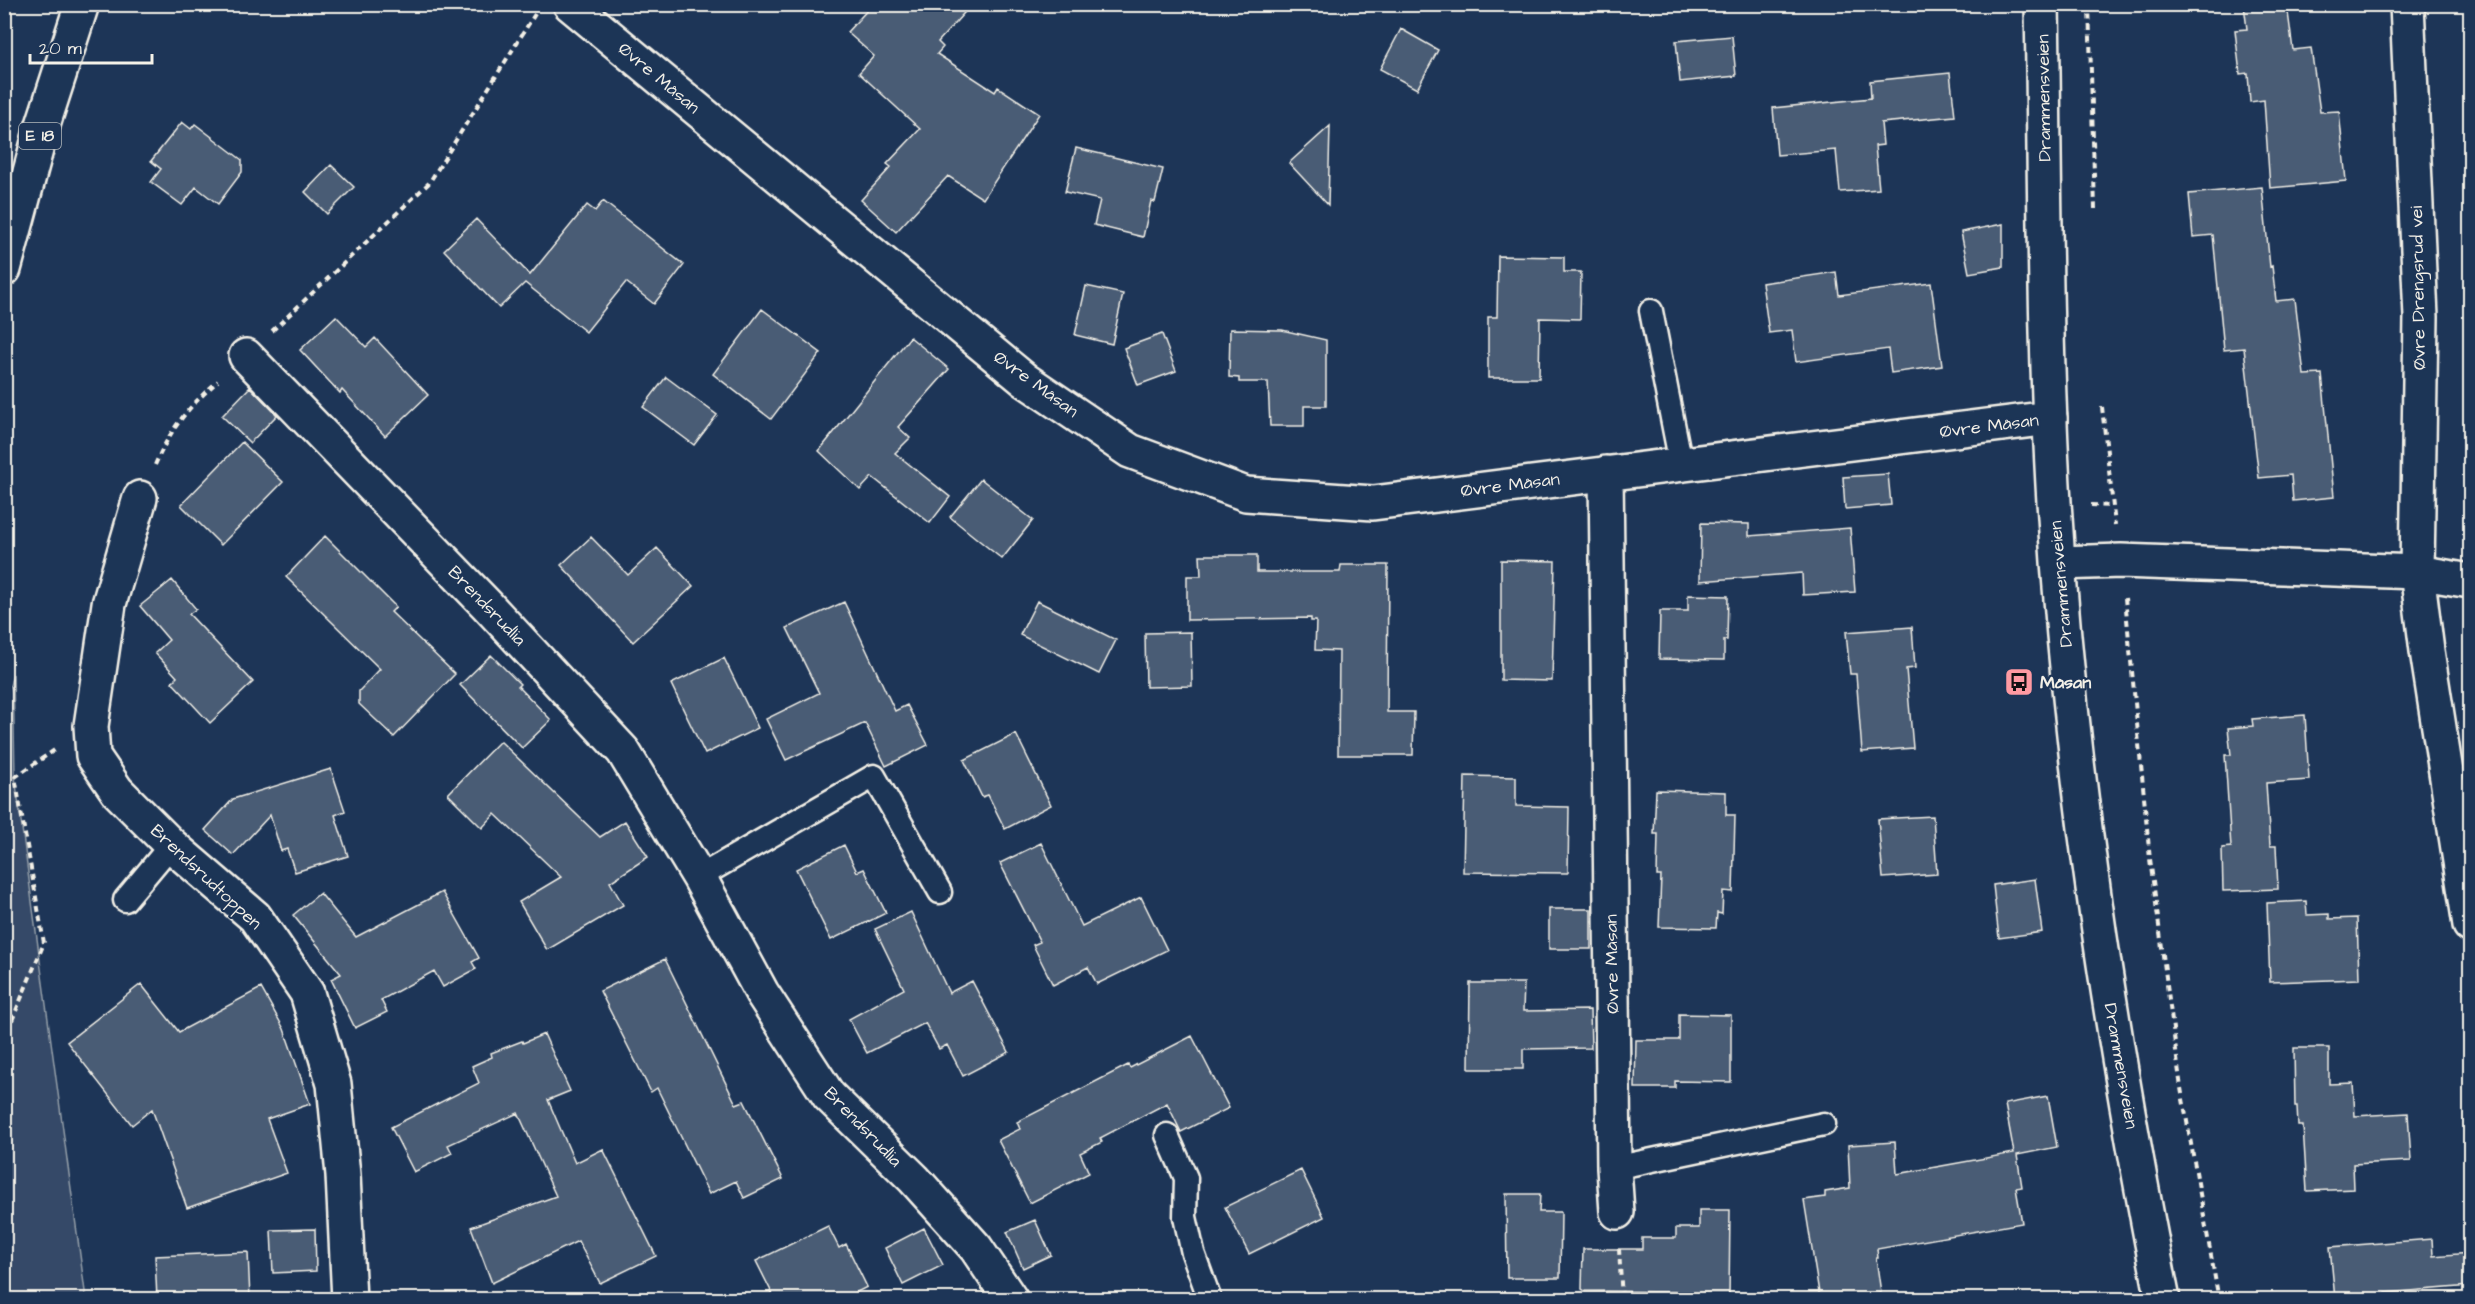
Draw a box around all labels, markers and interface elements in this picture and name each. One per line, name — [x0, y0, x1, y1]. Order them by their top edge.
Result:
scale bar — [30, 27, 152, 65]
street label: Drammensveien — [2030, 34, 2058, 162]
text: 20 m — [39, 36, 82, 61]
street label: Øvre Måsan — [613, 36, 705, 120]
road number: E 18 — [19, 123, 61, 149]
street label: Øvre Drengsrud vei — [2404, 205, 2433, 370]
street label: Øvre Måsan — [988, 345, 1084, 423]
street label: Øvre Måsan — [1938, 408, 2040, 444]
street label: Øvre Måsan — [1459, 467, 1561, 503]
street label: Drammensveien — [2043, 520, 2079, 648]
street label: Brendsrudlia — [442, 560, 532, 652]
bus stop icon: Måsan — [2003, 666, 2035, 698]
place label: Måsan — [2040, 670, 2091, 695]
street label: Brendsrudtoppen — [145, 819, 267, 935]
street label: Øvre Måsan — [1599, 914, 1625, 1014]
street label: Drammensveien — [2098, 1001, 2144, 1131]
street label: Brendsrudlia — [818, 1081, 908, 1173]

